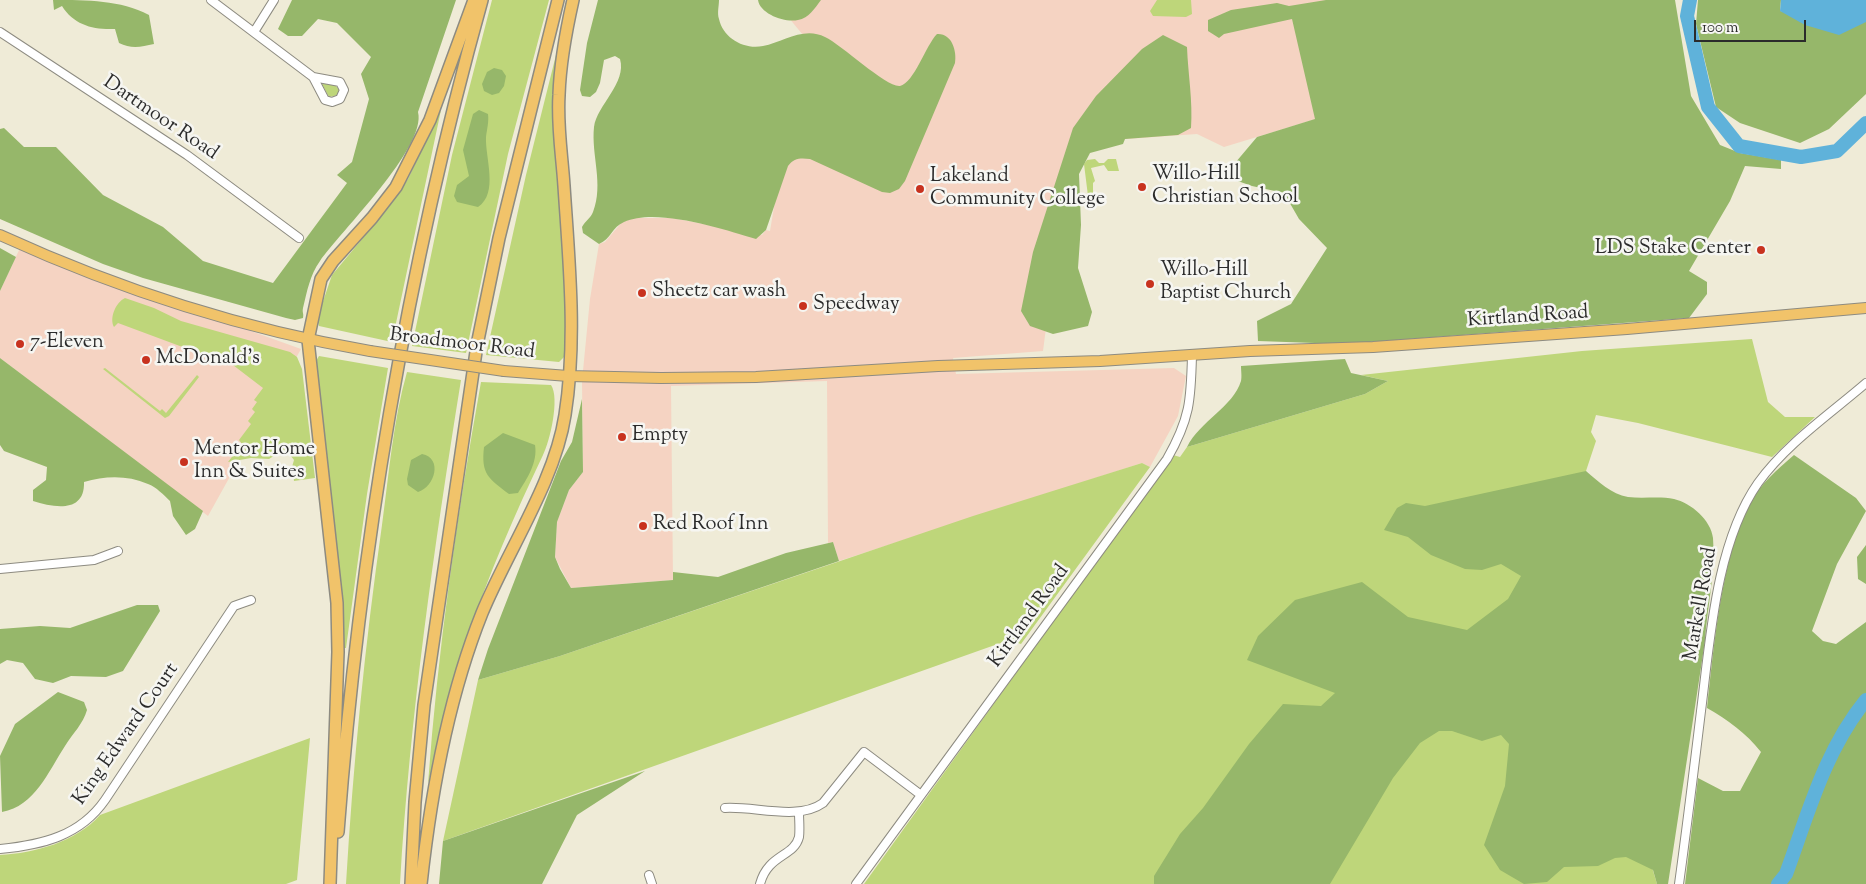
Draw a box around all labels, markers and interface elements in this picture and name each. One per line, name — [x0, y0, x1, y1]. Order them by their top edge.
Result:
scale bar — [1696, 10, 1808, 42]
text: 100 m — [1702, 18, 1738, 39]
street label: Dartmoor Road — [98, 72, 222, 166]
place label: Willo-Hill Christian School — [1152, 164, 1298, 211]
place label: Lakeland Community College — [930, 166, 1105, 213]
marker: Willo-Hill Christian School — [1136, 181, 1148, 193]
marker: Lakeland Community College — [914, 183, 926, 195]
place label: LDS Stake Center — [1595, 238, 1751, 262]
marker: LDS Stake Center — [1755, 244, 1767, 256]
place label: Willo-Hill Baptist Church — [1160, 260, 1291, 307]
marker: Willo-Hill Baptist Church — [1144, 278, 1156, 290]
place label: Sheetz car wash — [652, 281, 786, 305]
marker: Sheetz car wash — [636, 287, 648, 299]
place label: Speedway — [813, 294, 900, 318]
marker: Speedway — [797, 300, 809, 312]
street label: Kirtland Road — [1467, 302, 1589, 334]
street label: Broadmoor Road — [388, 324, 536, 366]
place label: 7-Eleven — [30, 332, 104, 356]
marker: 7-Eleven — [14, 338, 26, 350]
place label: McDonald's — [156, 348, 260, 372]
marker: McDonald's — [140, 354, 152, 366]
place label: Empty — [632, 425, 688, 449]
marker: Empty — [616, 431, 628, 443]
place label: Mentor Home Inn & Suites — [194, 439, 315, 486]
marker: Mentor Home Inn & Suites — [178, 456, 190, 468]
place label: Red Roof Inn — [653, 514, 769, 538]
marker: Red Roof Inn — [637, 520, 649, 532]
street label: Markell Road — [1680, 545, 1724, 663]
street label: Kirtland Road — [985, 561, 1075, 673]
street label: King Edward Court — [69, 659, 185, 811]

